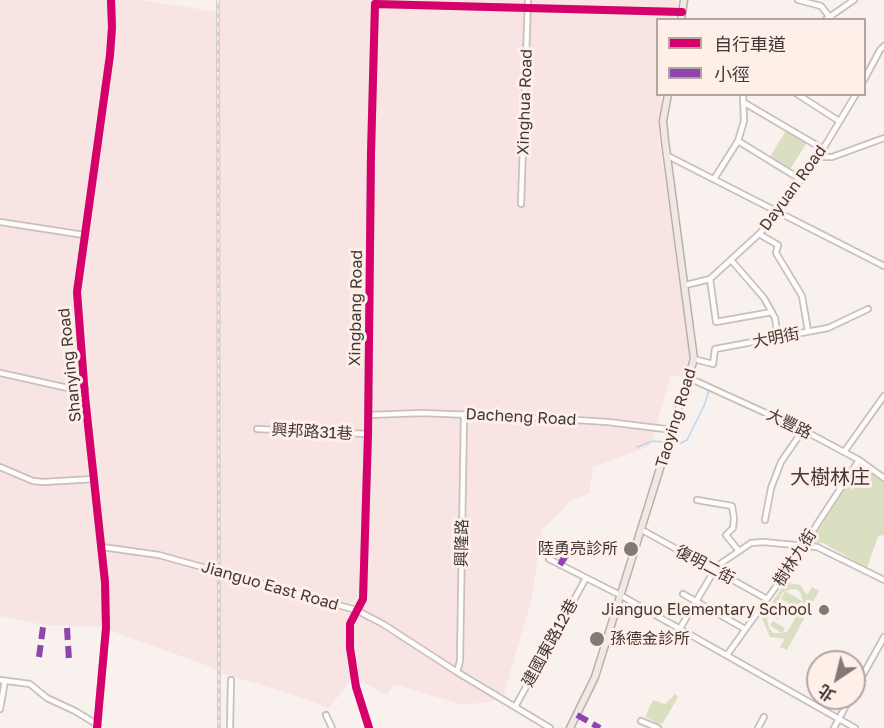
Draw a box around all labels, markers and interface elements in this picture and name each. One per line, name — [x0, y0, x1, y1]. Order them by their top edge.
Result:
legend — [656, 18, 866, 96]
text: 自行車道 — [714, 33, 786, 55]
street label: Xinghua Road — [514, 49, 536, 155]
text: 小徑 — [714, 63, 750, 85]
street label: Dayuan Road — [756, 142, 830, 234]
street label: Xingbang Road — [345, 250, 367, 366]
street label: Shanying Road — [54, 307, 86, 423]
street label: 大明街 — [751, 324, 801, 352]
street label: Taoying Road — [652, 366, 700, 470]
street label: Dacheng Road — [465, 405, 577, 429]
street label: 大豐路 — [763, 405, 815, 443]
street label: 興邦路31巷 — [271, 420, 353, 444]
district label: 大樹林庄 — [790, 466, 870, 490]
street label: 興隆路 — [452, 519, 472, 567]
street label: 樹林九街 — [770, 526, 820, 590]
place label: 陸勇亮診所 — [538, 539, 618, 559]
marker: 陸勇亮診所 — [622, 540, 640, 558]
street label: 復明二街 — [672, 542, 738, 588]
street label: Jianguo East Road — [199, 557, 341, 615]
street label: 建國東路12巷 — [518, 596, 582, 690]
place label: Jianguo Elementary School — [601, 600, 812, 620]
marker: Jianguo Elementary School — [817, 603, 831, 617]
place label: 孫德金診所 — [610, 629, 690, 649]
marker: 孫德金診所 — [588, 630, 606, 648]
north arrow — [806, 650, 866, 710]
text: 北 — [815, 680, 839, 706]

